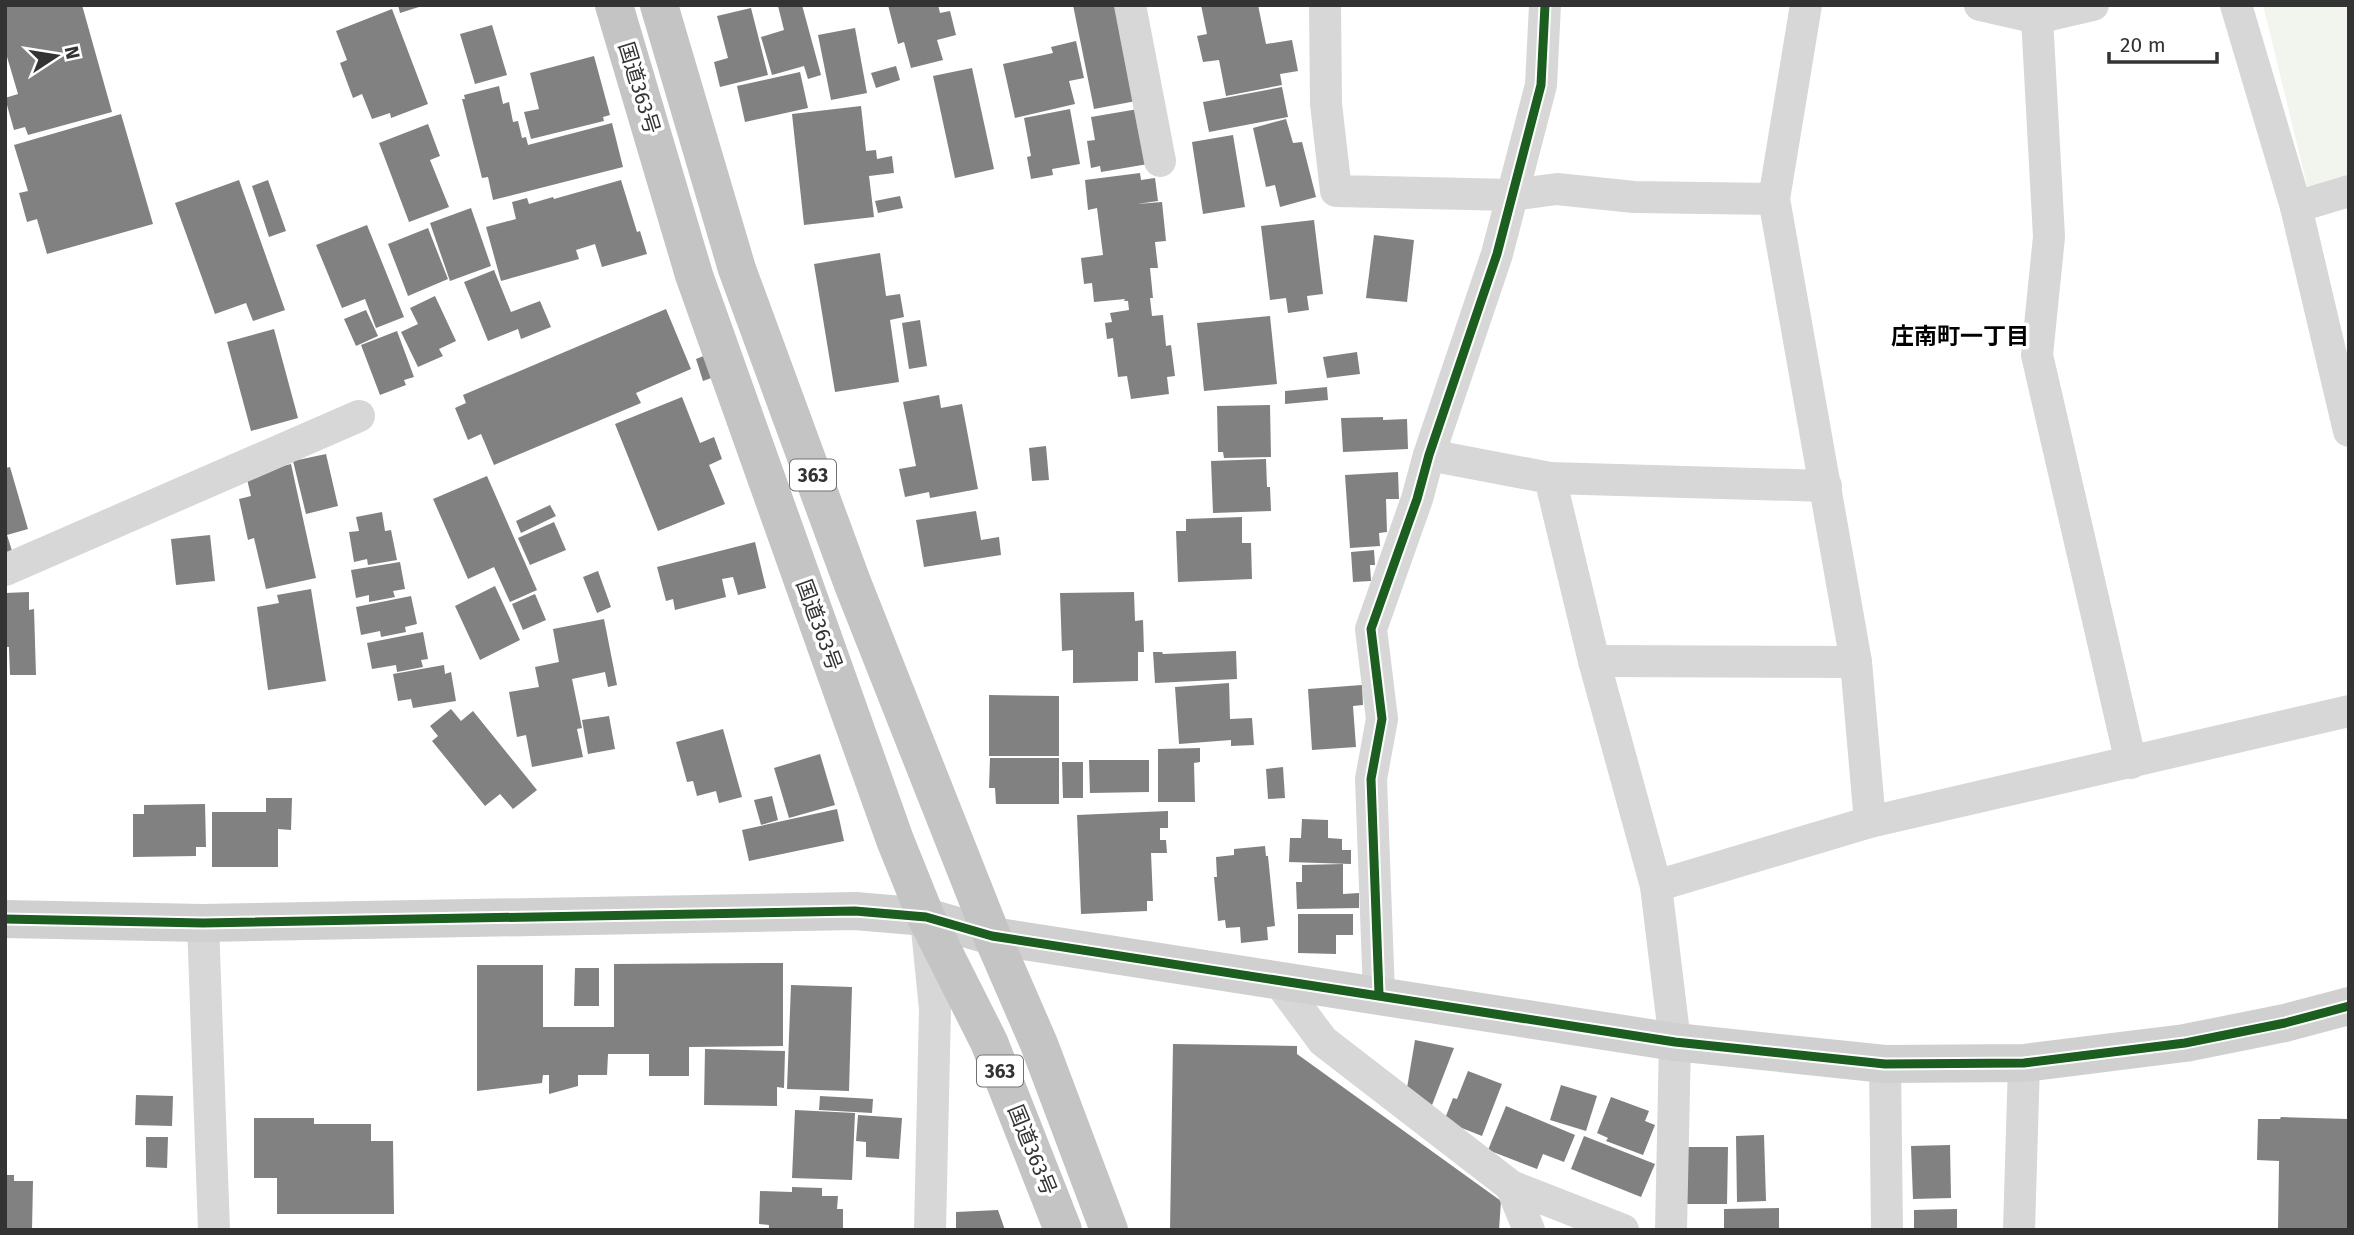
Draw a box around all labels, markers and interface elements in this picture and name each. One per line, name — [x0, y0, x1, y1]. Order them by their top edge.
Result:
north arrow — [21, 21, 91, 91]
scale bar — [2109, 21, 2218, 65]
text: 20 m — [2120, 32, 2166, 58]
street label: 国道363号 — [613, 39, 665, 137]
text: N — [60, 44, 85, 61]
district label: 庄南町一丁目 — [1891, 322, 2029, 350]
road number: 363 — [790, 460, 836, 490]
street label: 国道363号 — [791, 576, 847, 674]
road number: 363 — [977, 1056, 1023, 1086]
street label: 国道363号 — [1002, 1101, 1062, 1199]

